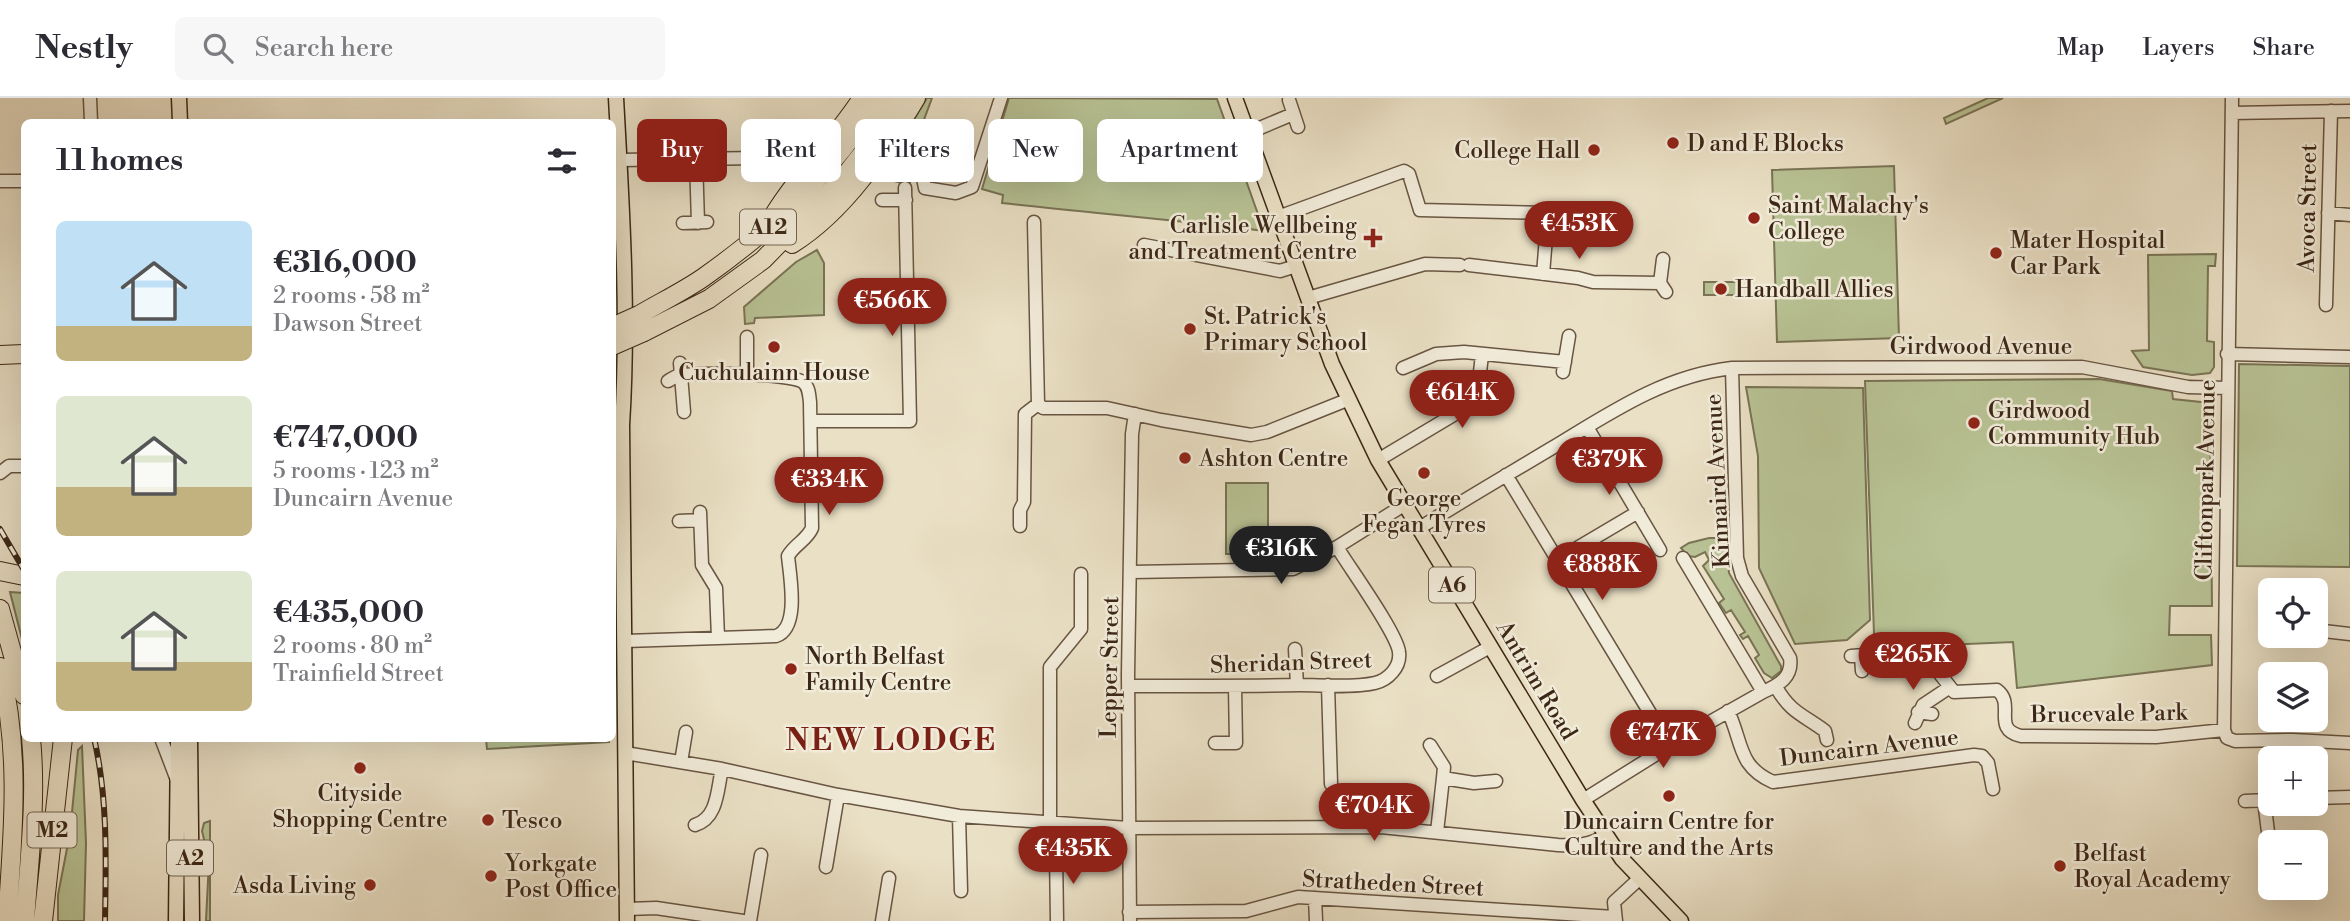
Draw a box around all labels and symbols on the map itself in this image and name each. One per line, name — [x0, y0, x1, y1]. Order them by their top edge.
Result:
place label: D and E Blocks — [1687, 130, 1844, 158]
marker: D and E Blocks — [1665, 135, 1681, 151]
place label: College Hall — [1454, 137, 1580, 165]
marker: College Hall — [1586, 142, 1602, 158]
street label: Avoca Street — [2293, 143, 2323, 274]
place label: Saint Malachy's College — [1768, 192, 1929, 246]
pin: €453K — [1530, 202, 1628, 261]
road number: A12 — [740, 209, 796, 244]
marker: Saint Malachy's College — [1746, 210, 1762, 226]
place label: Carlisle Wellbeing and Treatment Centre — [1129, 212, 1357, 266]
place label: Mater Hospital Car Park — [2010, 227, 2165, 281]
marker: Carlisle Wellbeing and Treatment Centre — [1363, 228, 1383, 248]
marker: Mater Hospital Car Park — [1988, 245, 2004, 261]
place label: Handball Allies — [1735, 276, 1894, 304]
pin: €566K — [843, 278, 941, 338]
marker: Handball Allies — [1713, 281, 1729, 297]
place label: St. Patrick's Primary School — [1204, 303, 1367, 357]
marker: St. Patrick's Primary School — [1182, 321, 1198, 337]
street label: Girdwood Avenue — [1890, 333, 2072, 361]
marker: Cuchulainn House — [766, 339, 782, 355]
place label: Cuchulainn House — [678, 359, 870, 387]
pin: €614K — [1413, 370, 1511, 430]
street label: Cliftonpark Avenue — [2190, 379, 2222, 581]
street label: Kinnaird Avenue — [1699, 393, 1737, 569]
place label: Girdwood Community Hub — [1988, 397, 2160, 451]
marker: Girdwood Community Hub — [1966, 415, 1982, 431]
pin: €379K — [1560, 438, 1658, 497]
place label: Ashton Centre — [1198, 445, 1348, 473]
marker: Ashton Centre — [1177, 450, 1193, 466]
pin: €334K — [780, 458, 878, 517]
marker: George Fegan Tyres — [1416, 465, 1432, 481]
place label: George Fegan Tyres — [1362, 485, 1486, 539]
pin: €316K — [1232, 526, 1330, 586]
pin: €888K — [1553, 542, 1651, 602]
road number: A6 — [1429, 568, 1475, 602]
street label: Lepper Street — [1095, 596, 1125, 738]
street label: Antrim Road — [1489, 615, 1583, 745]
pin: €265K — [1864, 632, 1962, 692]
place label: North Belfast Family Centre — [805, 643, 952, 697]
street label: Sheridan Street — [1210, 646, 1373, 680]
marker: North Belfast Family Centre — [783, 661, 799, 677]
street label: Brucevale Park — [2029, 699, 2189, 729]
pin: €747K — [1614, 710, 1712, 770]
district label: NEW LODGE — [785, 722, 997, 760]
street label: Duncairn Avenue — [1778, 723, 1960, 773]
marker: Cityside Shopping Centre — [352, 760, 368, 776]
place label: Cityside Shopping Centre — [272, 780, 448, 834]
pin: €704K — [1325, 784, 1423, 843]
marker: Duncairn Centre for Culture and the Arts — [1661, 788, 1677, 804]
place label: Tesco — [502, 807, 562, 835]
place label: Duncairn Centre for Culture and the Arts — [1564, 808, 1774, 862]
road number: M2 — [28, 812, 76, 848]
marker: Tesco — [480, 812, 496, 828]
pin: €435K — [1024, 826, 1122, 886]
road number: A2 — [167, 840, 213, 876]
place label: Belfast Royal Academy — [2073, 840, 2231, 894]
place label: Yorkgate Post Office — [504, 850, 617, 904]
marker: Belfast Royal Academy — [2052, 858, 2068, 874]
street label: Stratheden Street — [1301, 865, 1485, 903]
marker: Yorkgate Post Office — [483, 868, 499, 884]
place label: Asda Living — [232, 872, 356, 900]
marker: Asda Living — [362, 877, 378, 893]

